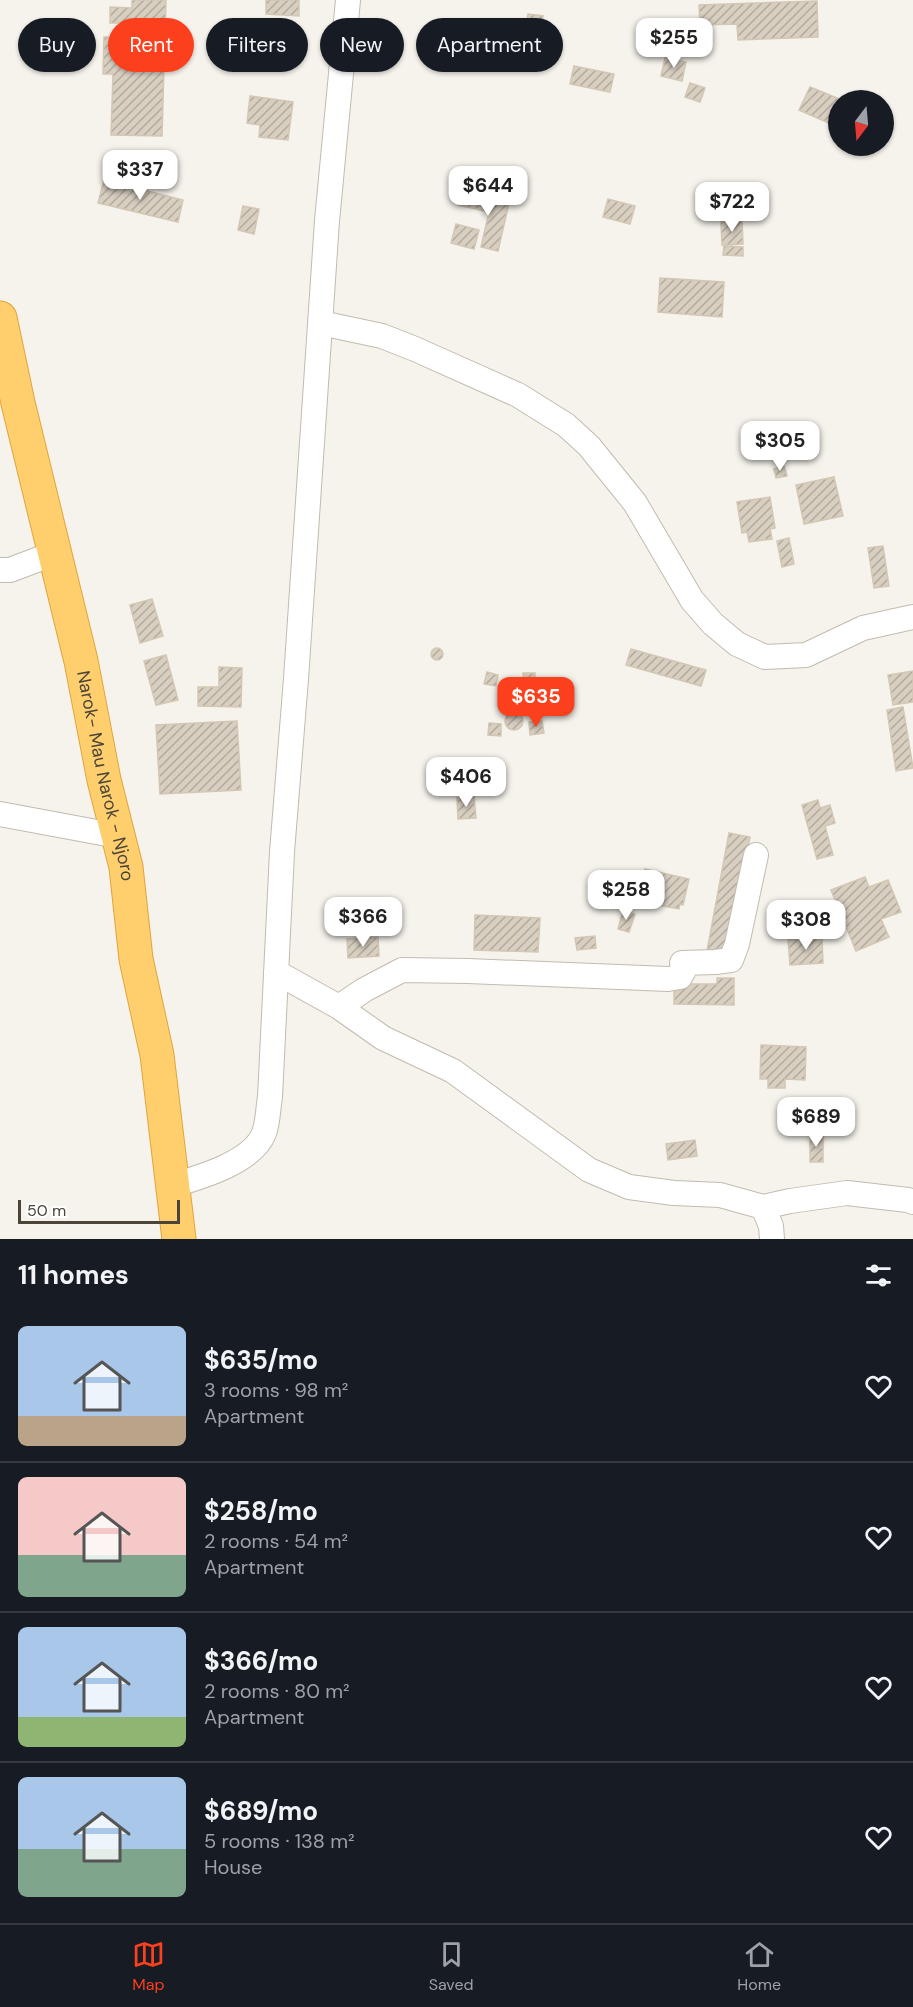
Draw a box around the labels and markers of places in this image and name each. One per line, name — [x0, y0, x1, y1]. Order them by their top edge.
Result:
pin: $255 — [638, 18, 710, 69]
pin: $337 — [104, 150, 176, 201]
pin: $644 — [452, 166, 524, 217]
pin: $722 — [696, 182, 768, 233]
pin: $305 — [744, 421, 816, 472]
pin: $635 — [500, 677, 572, 728]
pin: $406 — [430, 757, 502, 808]
pin: $258 — [590, 870, 662, 921]
pin: $366 — [327, 897, 399, 948]
pin: $308 — [770, 900, 842, 951]
pin: $689 — [780, 1097, 852, 1148]

